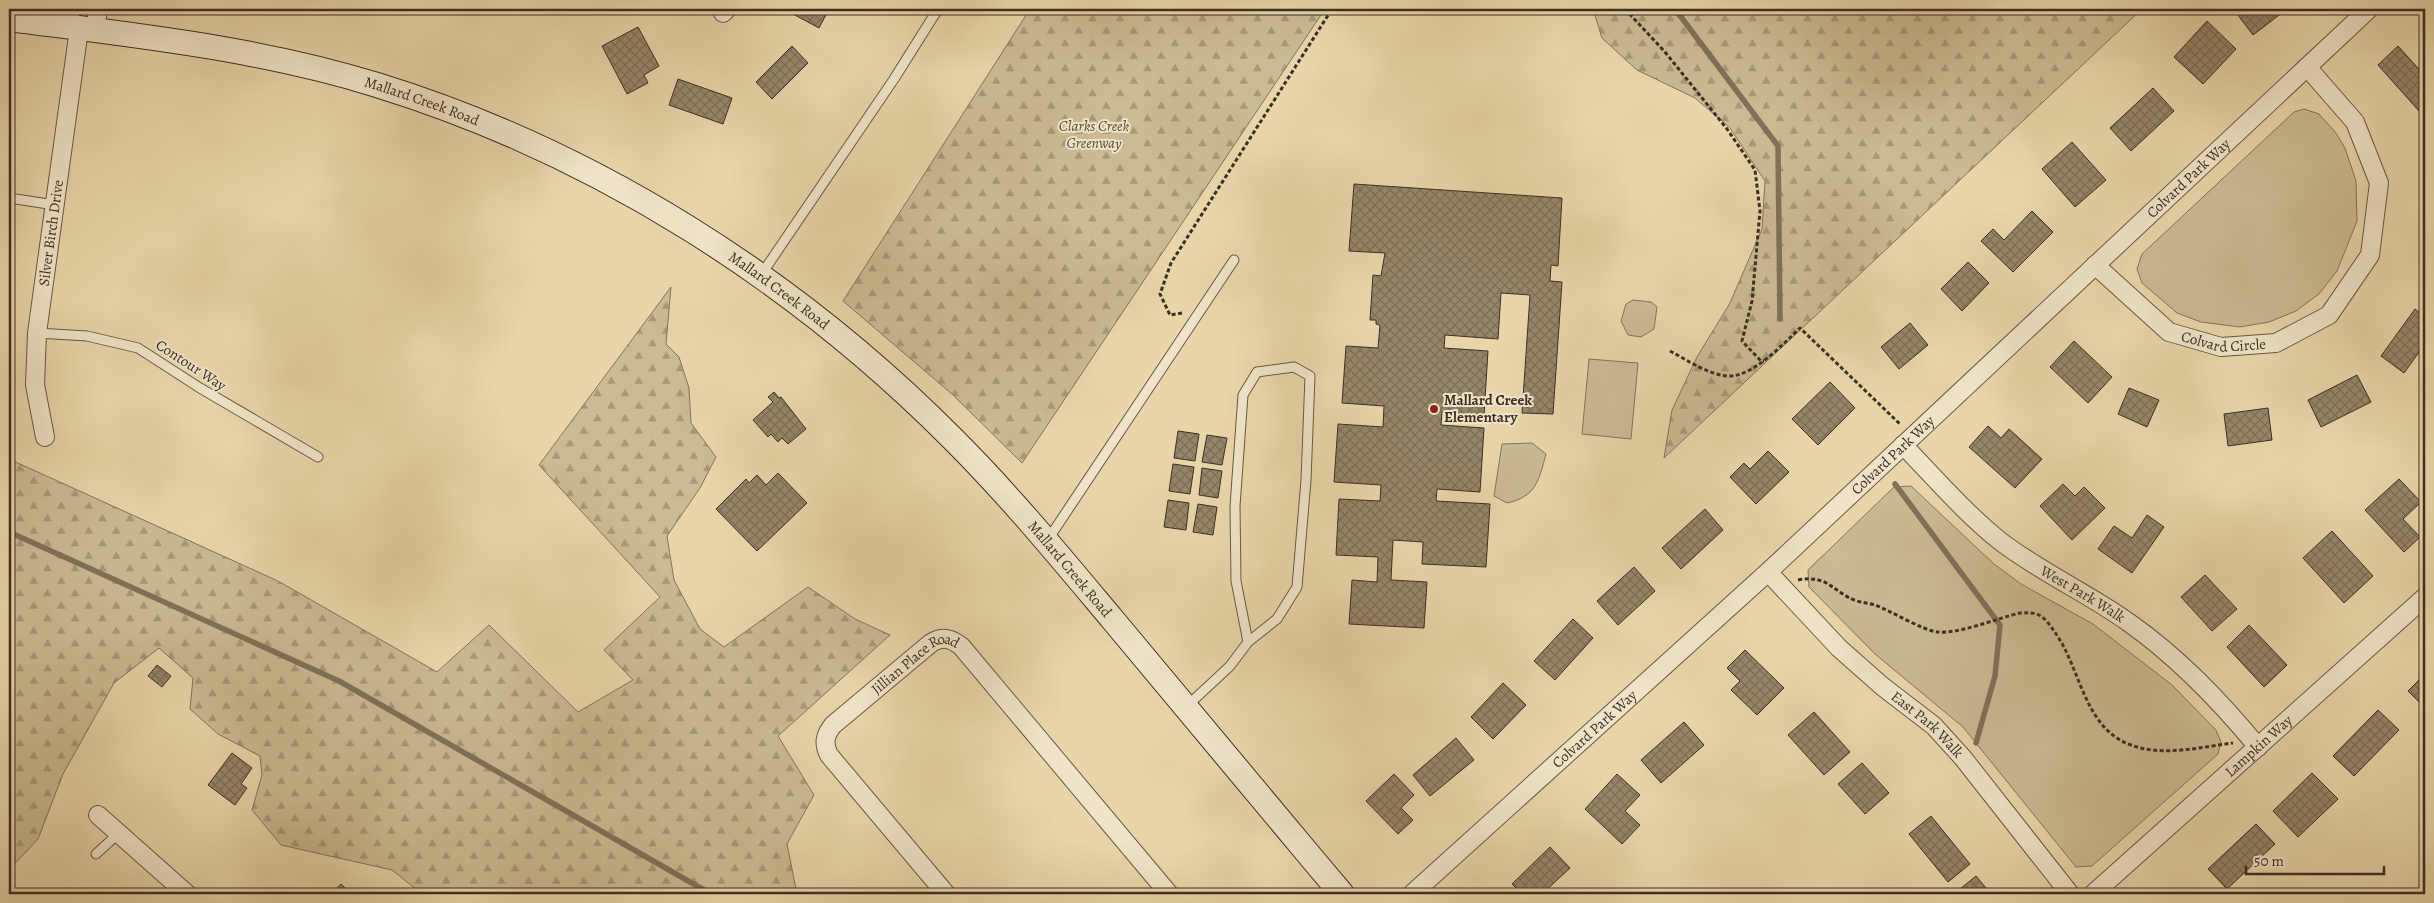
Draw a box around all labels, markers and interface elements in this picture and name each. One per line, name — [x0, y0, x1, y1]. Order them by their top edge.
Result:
street label: Mallard Creek Road — [362, 72, 483, 131]
park label: Clarks Creek Greenway — [1059, 116, 1130, 153]
street label: Colvard Park Way — [2142, 134, 2235, 222]
street label: Silver Birch Drive — [34, 178, 68, 287]
street label: Mallard Creek Road — [725, 247, 834, 335]
street label: Colvard Circle — [2179, 326, 2267, 357]
street label: Contour Way — [152, 335, 230, 395]
place label: Mallard Creek Elementary — [1444, 390, 1532, 427]
marker: Mallard Creek Elementary — [1428, 403, 1440, 415]
street label: Colvard Park Way — [1847, 411, 1939, 499]
street label: Mallard Creek Road — [1023, 517, 1117, 622]
street label: West Park Walk — [2036, 560, 2130, 627]
street label: Jillian Place Road — [867, 628, 964, 699]
street label: Colvard Park Way — [1548, 685, 1641, 773]
street label: East Park Walk — [1887, 686, 1969, 763]
street label: Lampkin Way — [2220, 710, 2297, 781]
scale bar — [2246, 843, 2384, 875]
text: 50 m — [2254, 851, 2284, 871]

